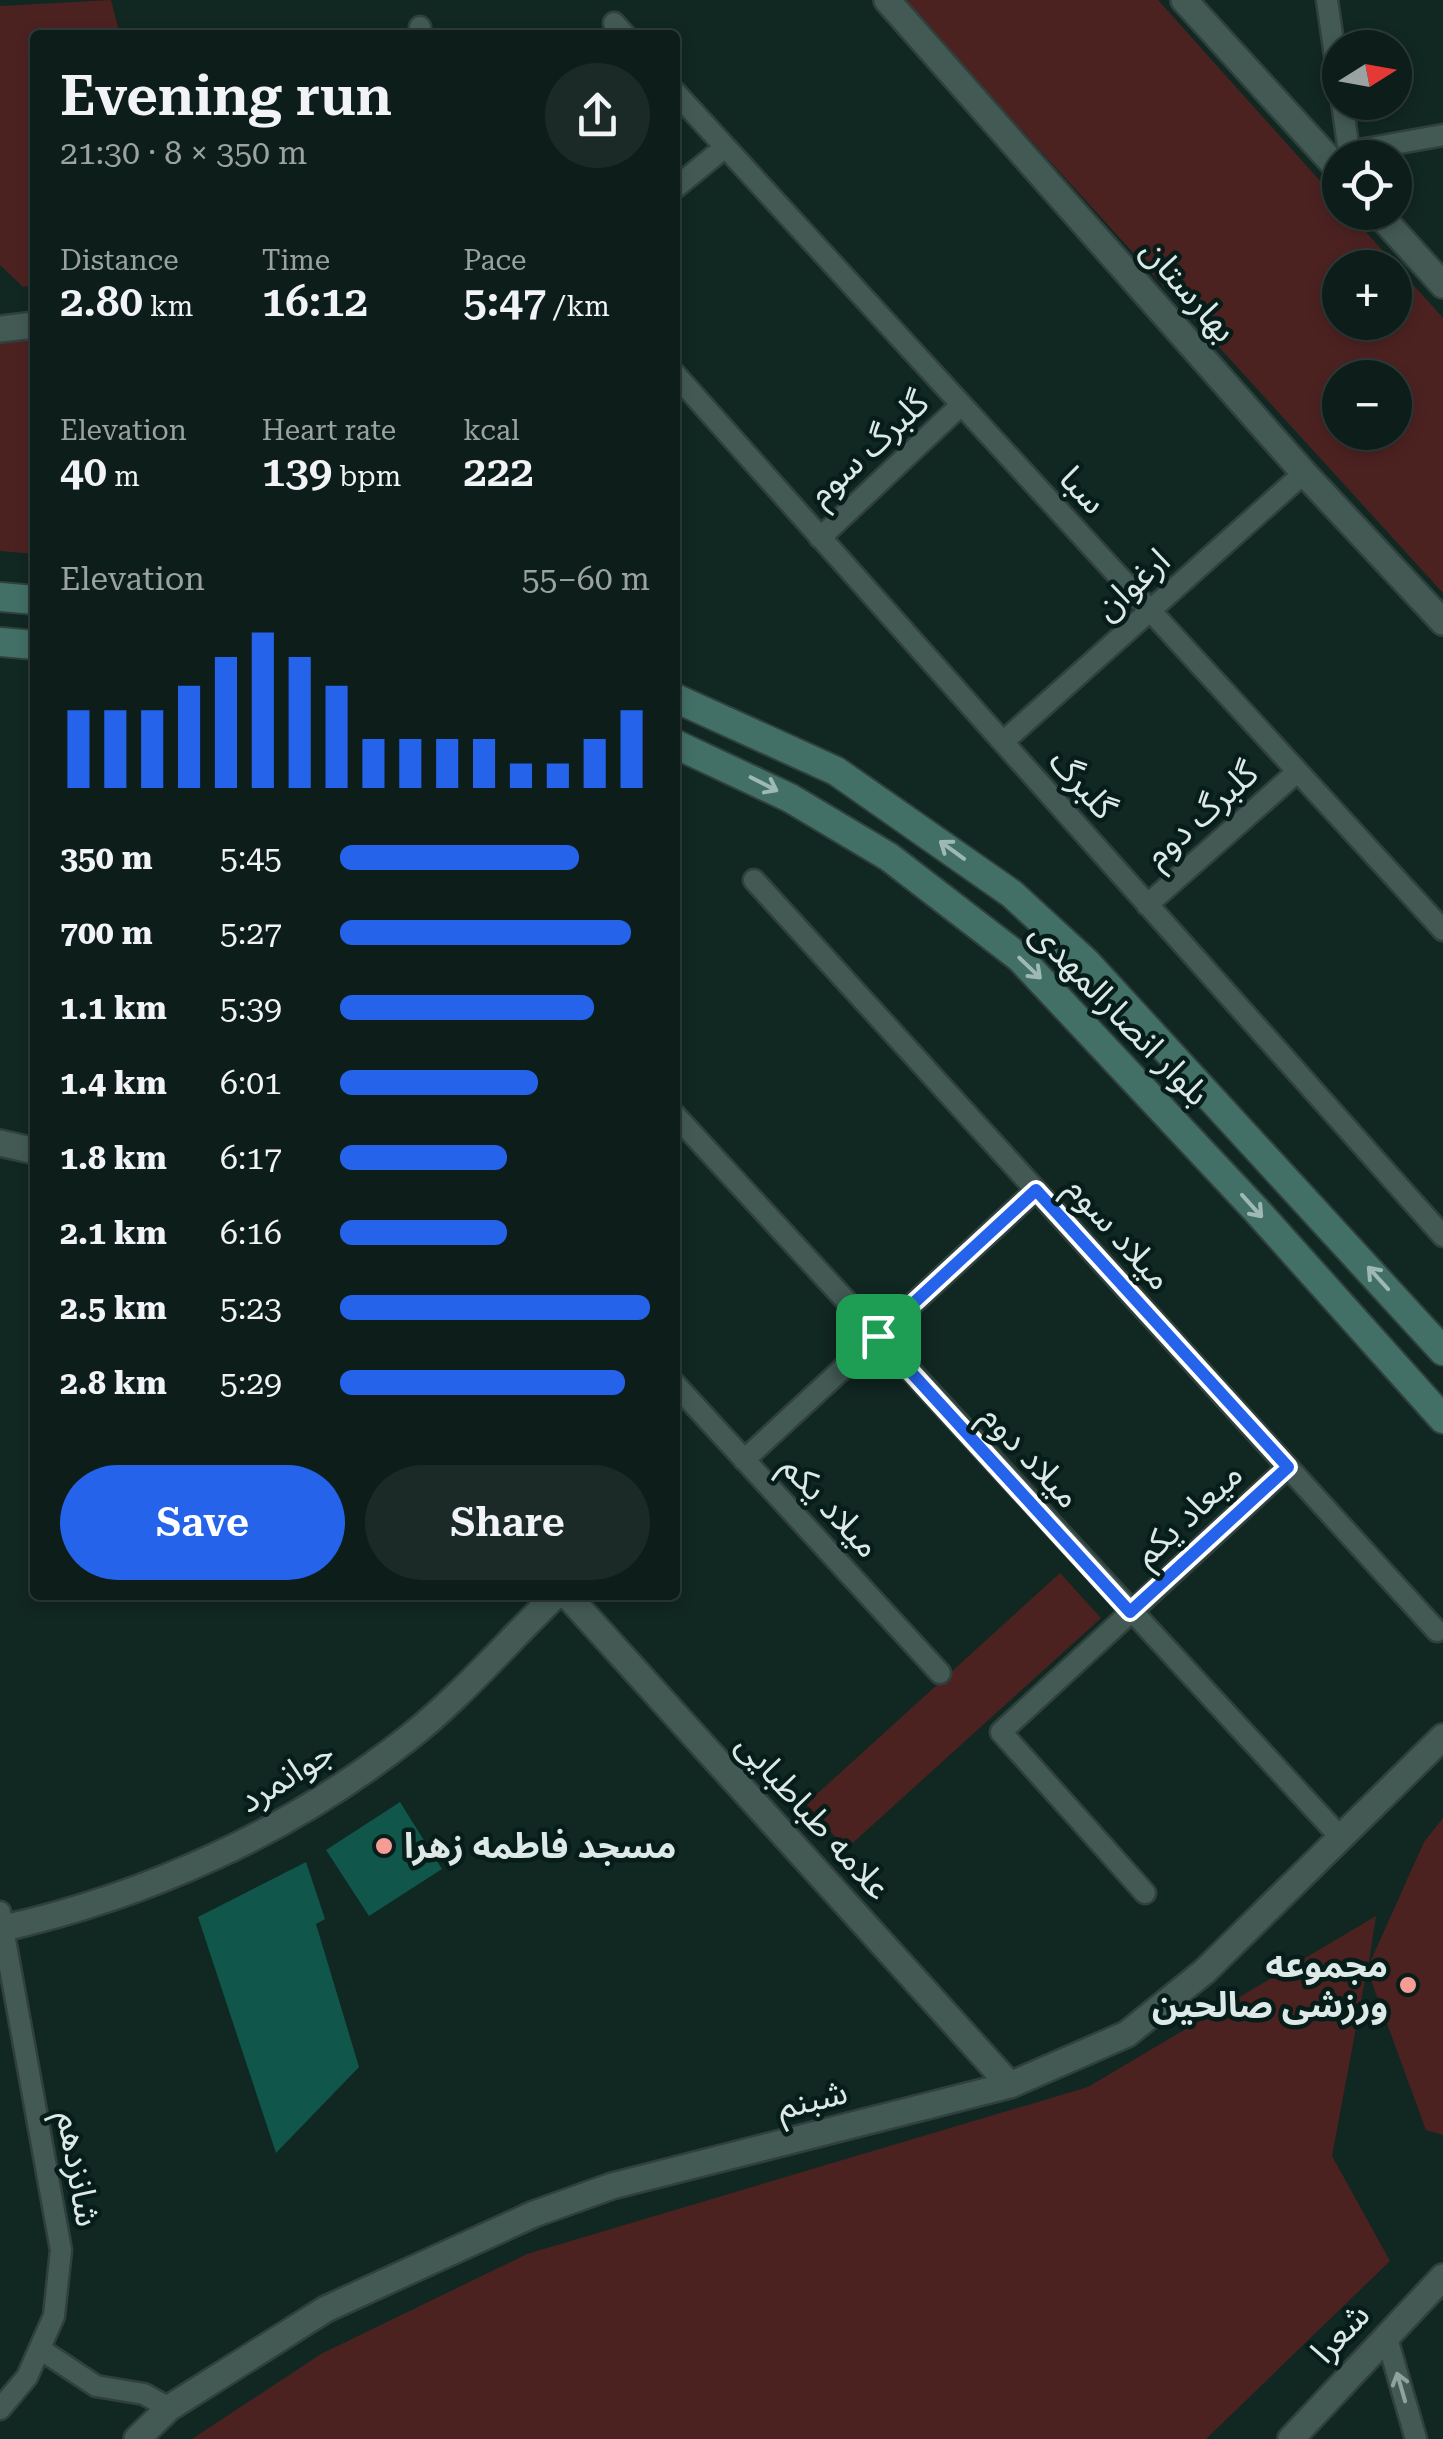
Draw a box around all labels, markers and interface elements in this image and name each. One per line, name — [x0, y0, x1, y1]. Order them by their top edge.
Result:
north arrow — [1322, 30, 1412, 120]
map controls — [1322, 30, 1412, 450]
button: share — [545, 63, 650, 168]
text: Evening run — [60, 64, 392, 128]
text: 21:30 · 8 × 350 m — [60, 134, 307, 172]
button: locate — [1322, 140, 1412, 230]
street label: بهارستان — [1133, 230, 1245, 350]
text: Distance — [60, 244, 179, 277]
text: Time — [262, 244, 330, 277]
text: Pace — [463, 244, 527, 277]
button: + — [1322, 250, 1412, 340]
text: 2.80 — [60, 277, 143, 326]
text: 16:12 — [262, 277, 368, 326]
text: 5:47 — [463, 277, 546, 326]
text: km — [143, 290, 193, 323]
text: /km — [546, 290, 610, 323]
button: − — [1322, 360, 1412, 450]
street label: گلبرگ سوم — [800, 382, 941, 518]
text: Elevation — [60, 414, 187, 447]
text: Heart rate — [262, 414, 396, 447]
text: kcal — [463, 414, 520, 447]
text: 40 — [60, 447, 107, 496]
text: 139 — [262, 447, 332, 496]
text: 222 — [463, 447, 534, 496]
street label: سبا — [1051, 458, 1115, 522]
text: m — [107, 460, 140, 493]
text: bpm — [332, 460, 401, 493]
street label: ارغوان — [1086, 540, 1178, 629]
text: Elevation — [60, 560, 205, 598]
text: 55–60 m — [522, 560, 650, 598]
street label: گلبرگ — [1041, 741, 1125, 828]
street label: گلبرگ دوم — [1136, 753, 1270, 880]
one-way arrow — [748, 775, 778, 794]
text: 350 m — [60, 839, 153, 877]
text: 5:45 — [220, 839, 282, 877]
one-way arrow — [939, 840, 966, 861]
street label: بلوار انصارالمهدی — [1021, 913, 1218, 1114]
text: 700 m — [60, 914, 153, 952]
text: 5:27 — [220, 914, 282, 952]
one-way arrow — [1018, 956, 1042, 980]
text: 1.1 km — [60, 989, 167, 1027]
text: 5:39 — [220, 989, 282, 1027]
text: 1.4 km — [60, 1064, 167, 1102]
text: 6:01 — [220, 1064, 282, 1102]
text: 1.8 km — [60, 1139, 167, 1177]
text: 6:17 — [220, 1139, 282, 1177]
street label: میلاد سوم — [1053, 1168, 1180, 1302]
one-way arrow — [1240, 1193, 1263, 1218]
text: 2.1 km — [60, 1214, 167, 1252]
text: 6:16 — [220, 1214, 282, 1252]
one-way arrow — [1367, 1266, 1390, 1291]
text: 2.5 km — [60, 1289, 167, 1327]
text: 5:23 — [220, 1289, 282, 1327]
pin — [836, 1294, 921, 1379]
icon: arrive — [851, 1309, 906, 1364]
text: 2.8 km — [60, 1364, 167, 1402]
text: 5:29 — [220, 1364, 282, 1402]
street label: میلاد دوم — [969, 1396, 1089, 1520]
street label: میلاد یکم — [768, 1446, 889, 1570]
street label: میعاد یکم — [1126, 1454, 1255, 1579]
button: Save — [60, 1465, 345, 1580]
button: Share — [365, 1465, 650, 1580]
street label: علامه طباطبایی — [728, 1724, 899, 1908]
street label: جوانمرد — [231, 1731, 341, 1822]
place label: مسجد فاطمه زهرا — [404, 1826, 676, 1867]
marker: مسجد فاطمه زهرا — [373, 1835, 395, 1857]
place label: مجموعه ورزشی صالحین — [1152, 1945, 1388, 2026]
marker: مجموعه ورزشی صالحین — [1397, 1974, 1419, 1996]
street label: شبنم — [773, 2071, 853, 2134]
street label: شانزدهم — [42, 2108, 109, 2231]
street label: شعرا — [1303, 2295, 1378, 2372]
one-way arrow — [1391, 2372, 1409, 2403]

